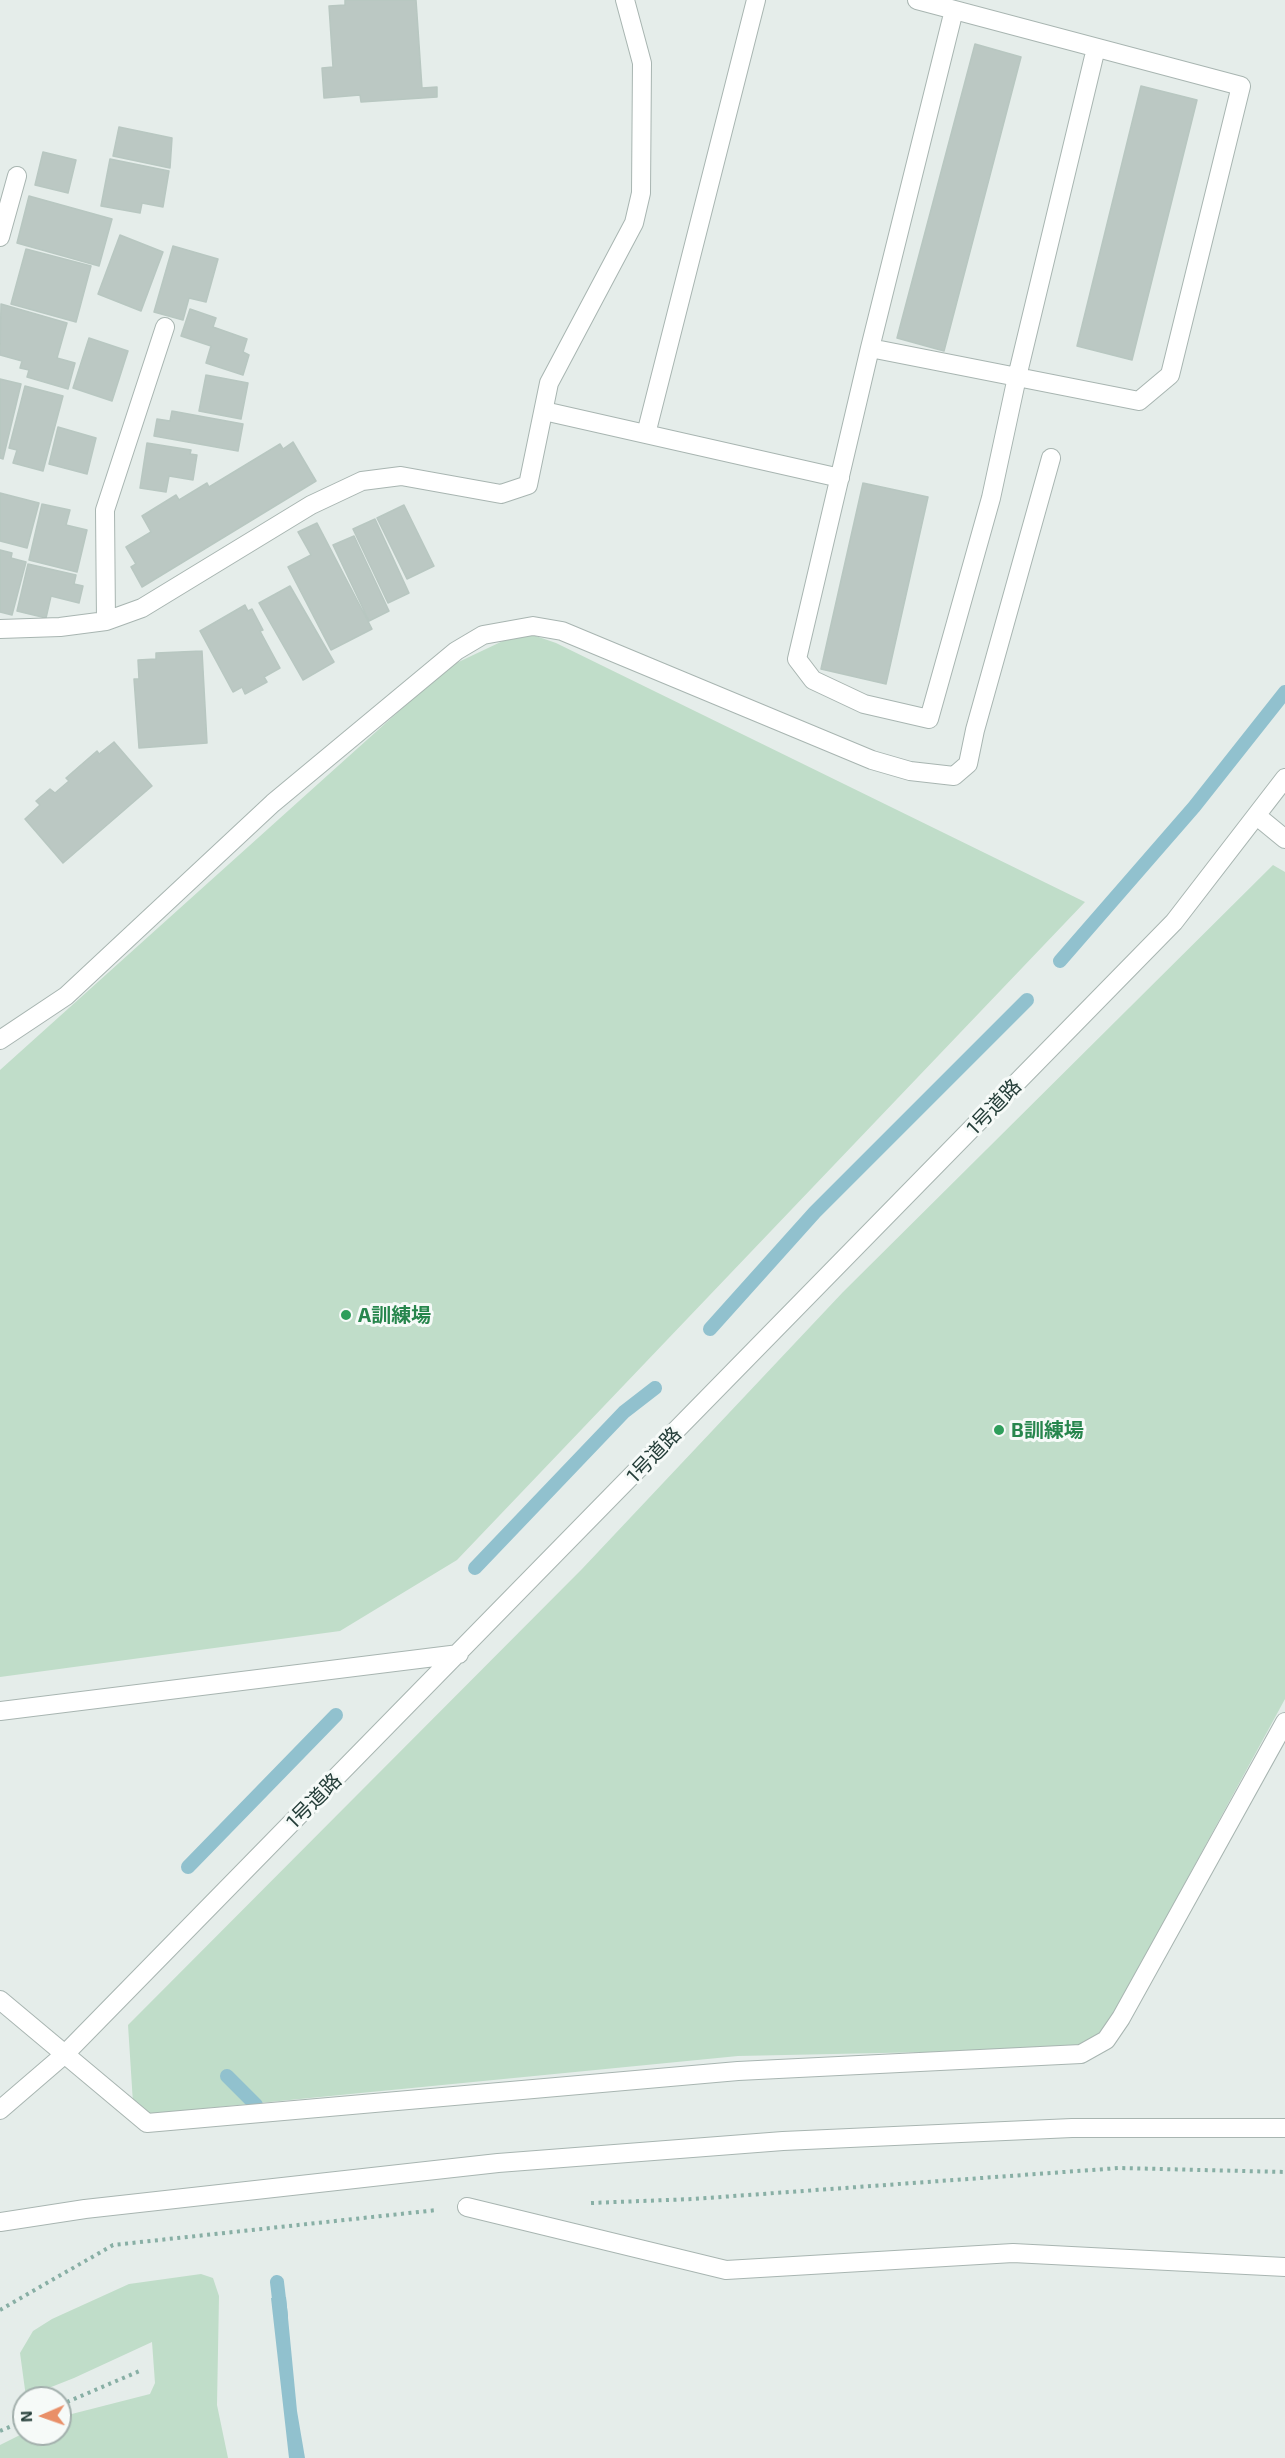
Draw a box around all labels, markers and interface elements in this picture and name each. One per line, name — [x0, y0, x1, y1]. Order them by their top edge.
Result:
street label: 1号道路 — [962, 1074, 1026, 1140]
place label: A訓練場 — [358, 1303, 431, 1327]
marker: A訓練場 — [339, 1308, 353, 1322]
place label: B訓練場 — [1011, 1418, 1084, 1442]
street label: 1号道路 — [622, 1422, 686, 1488]
marker: B訓練場 — [992, 1423, 1006, 1437]
street label: 1号道路 — [281, 1768, 347, 1834]
north arrow — [12, 2386, 72, 2446]
text: N — [16, 2410, 35, 2423]

